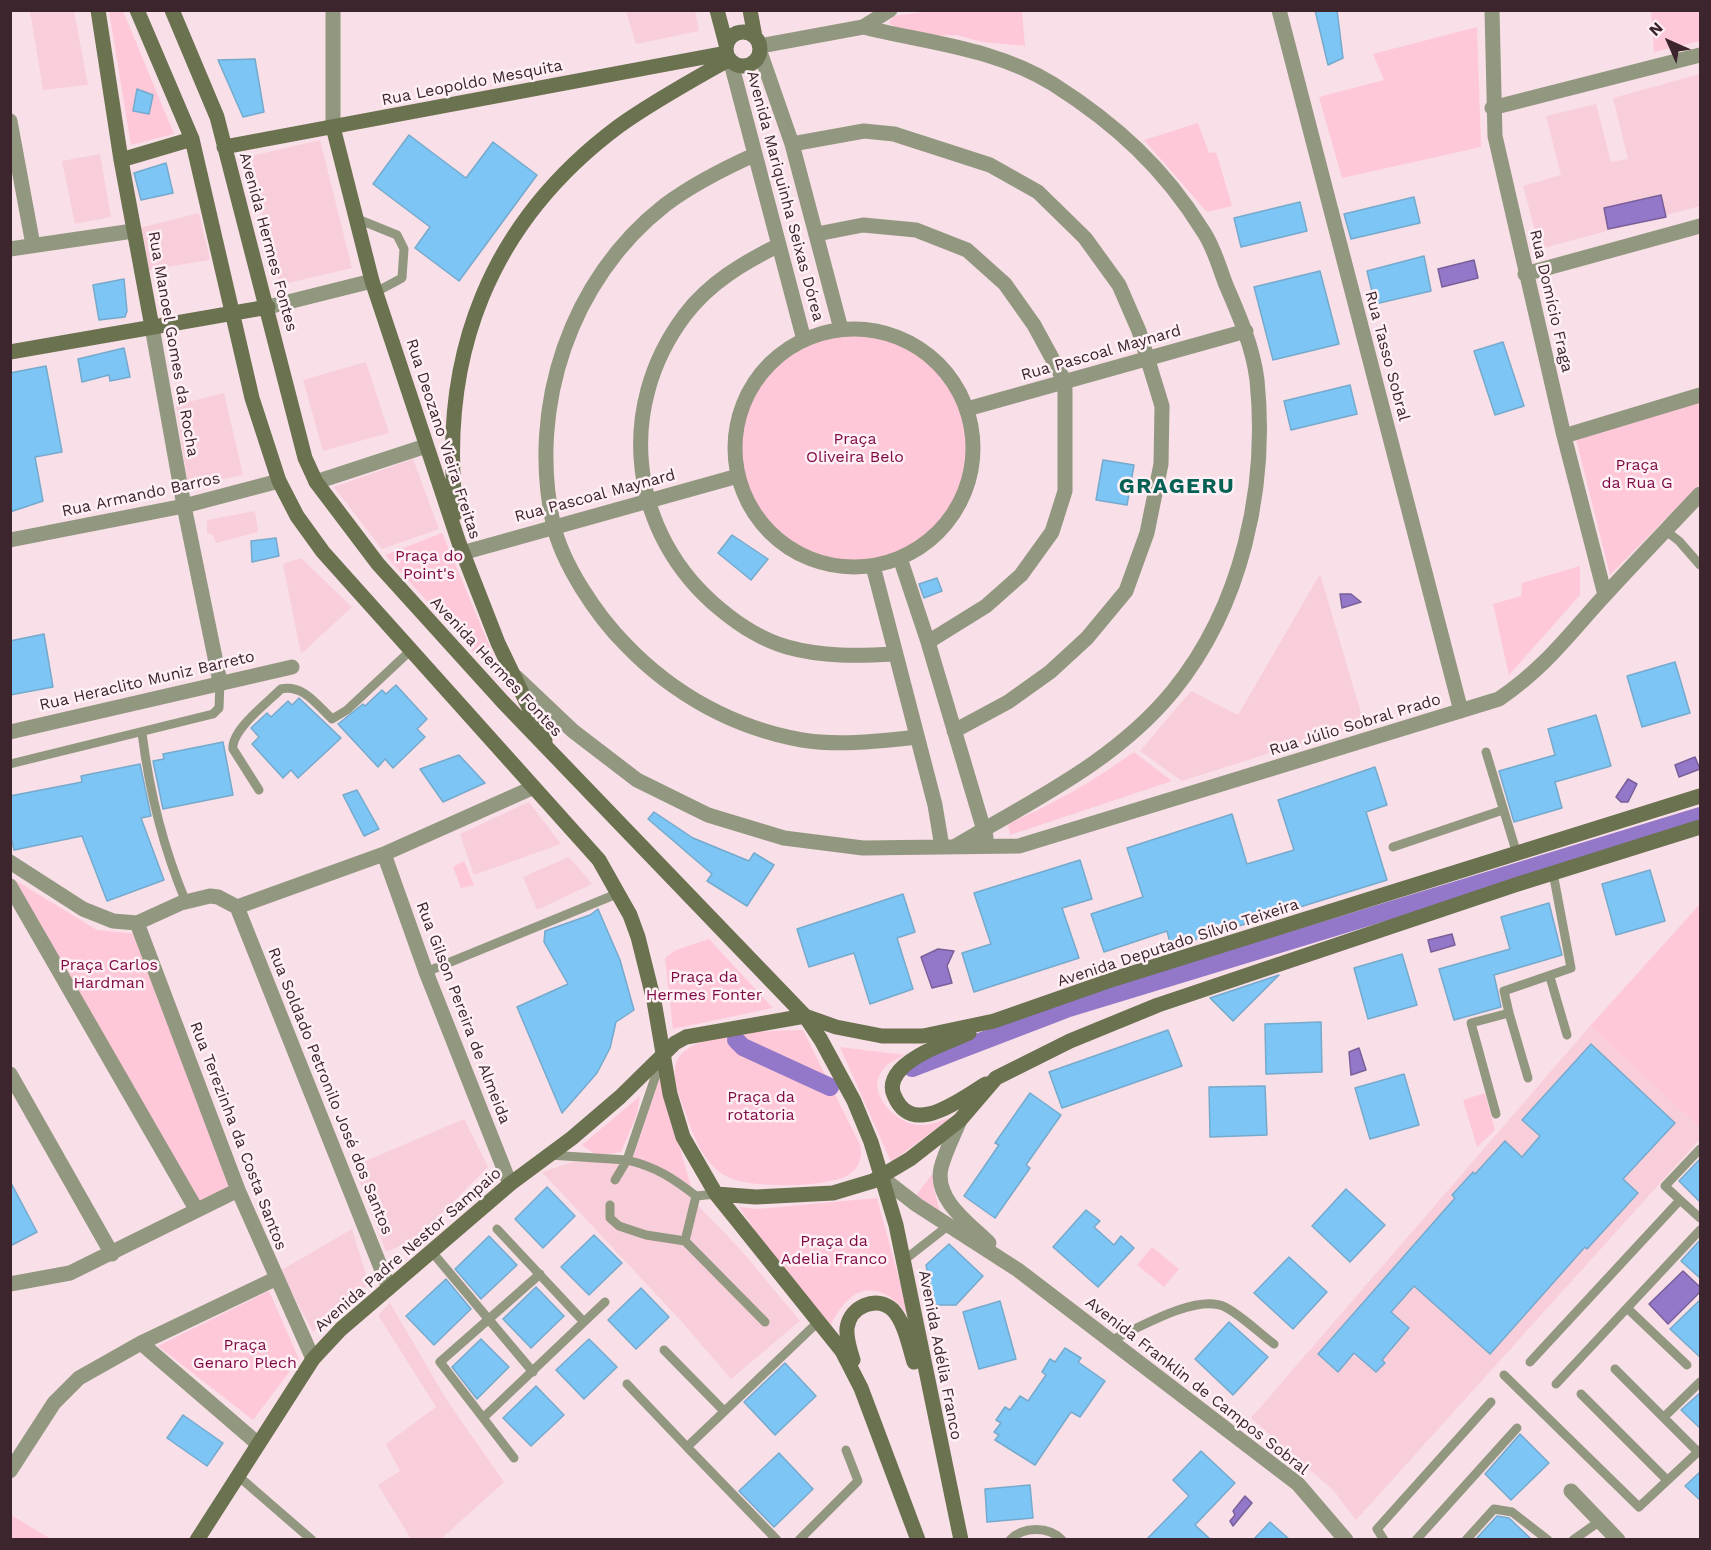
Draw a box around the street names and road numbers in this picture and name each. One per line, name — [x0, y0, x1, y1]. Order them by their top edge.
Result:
street label: Rua Leopoldo Mesquita — [380, 56, 564, 110]
street label: Avenida Mariquinha Seixas Dórea — [742, 68, 828, 324]
street label: Avenida Hermes Fontes — [235, 150, 301, 334]
street label: Rua Domício Fraga — [1525, 228, 1577, 374]
street label: Rua Manoel Gomes da Rocha — [144, 230, 202, 458]
street label: Rua Tasso Sobral — [1360, 289, 1414, 423]
street label: Rua Pascoal Maynard — [1019, 321, 1183, 385]
street label: Rua Deozano Vieira Freitas — [401, 336, 485, 542]
street label: Rua Pascoal Maynard — [512, 465, 678, 527]
street label: Rua Armando Barros — [60, 469, 222, 521]
street label: Avenida Hermes Fontes — [426, 593, 566, 741]
street label: Rua Heraclito Muniz Barreto — [38, 647, 256, 715]
street label: Rua Júlio Sobral Prado — [1267, 690, 1443, 760]
street label: Avenida Deputado Sílvio Teixeira — [1055, 895, 1301, 991]
street label: Rua Gilson Pereira de Almeida — [412, 899, 514, 1127]
street label: Rua Soldado Petronilo José dos Santos — [263, 945, 397, 1237]
street label: Rua Terezinha da Costa Santos — [185, 1019, 291, 1253]
street label: Avenida Padre Nestor Sampaio — [311, 1164, 505, 1336]
street label: Avenida Adélia Franco — [914, 1268, 966, 1442]
street label: Avenida Franklin de Campos Sobral — [1082, 1293, 1312, 1479]

